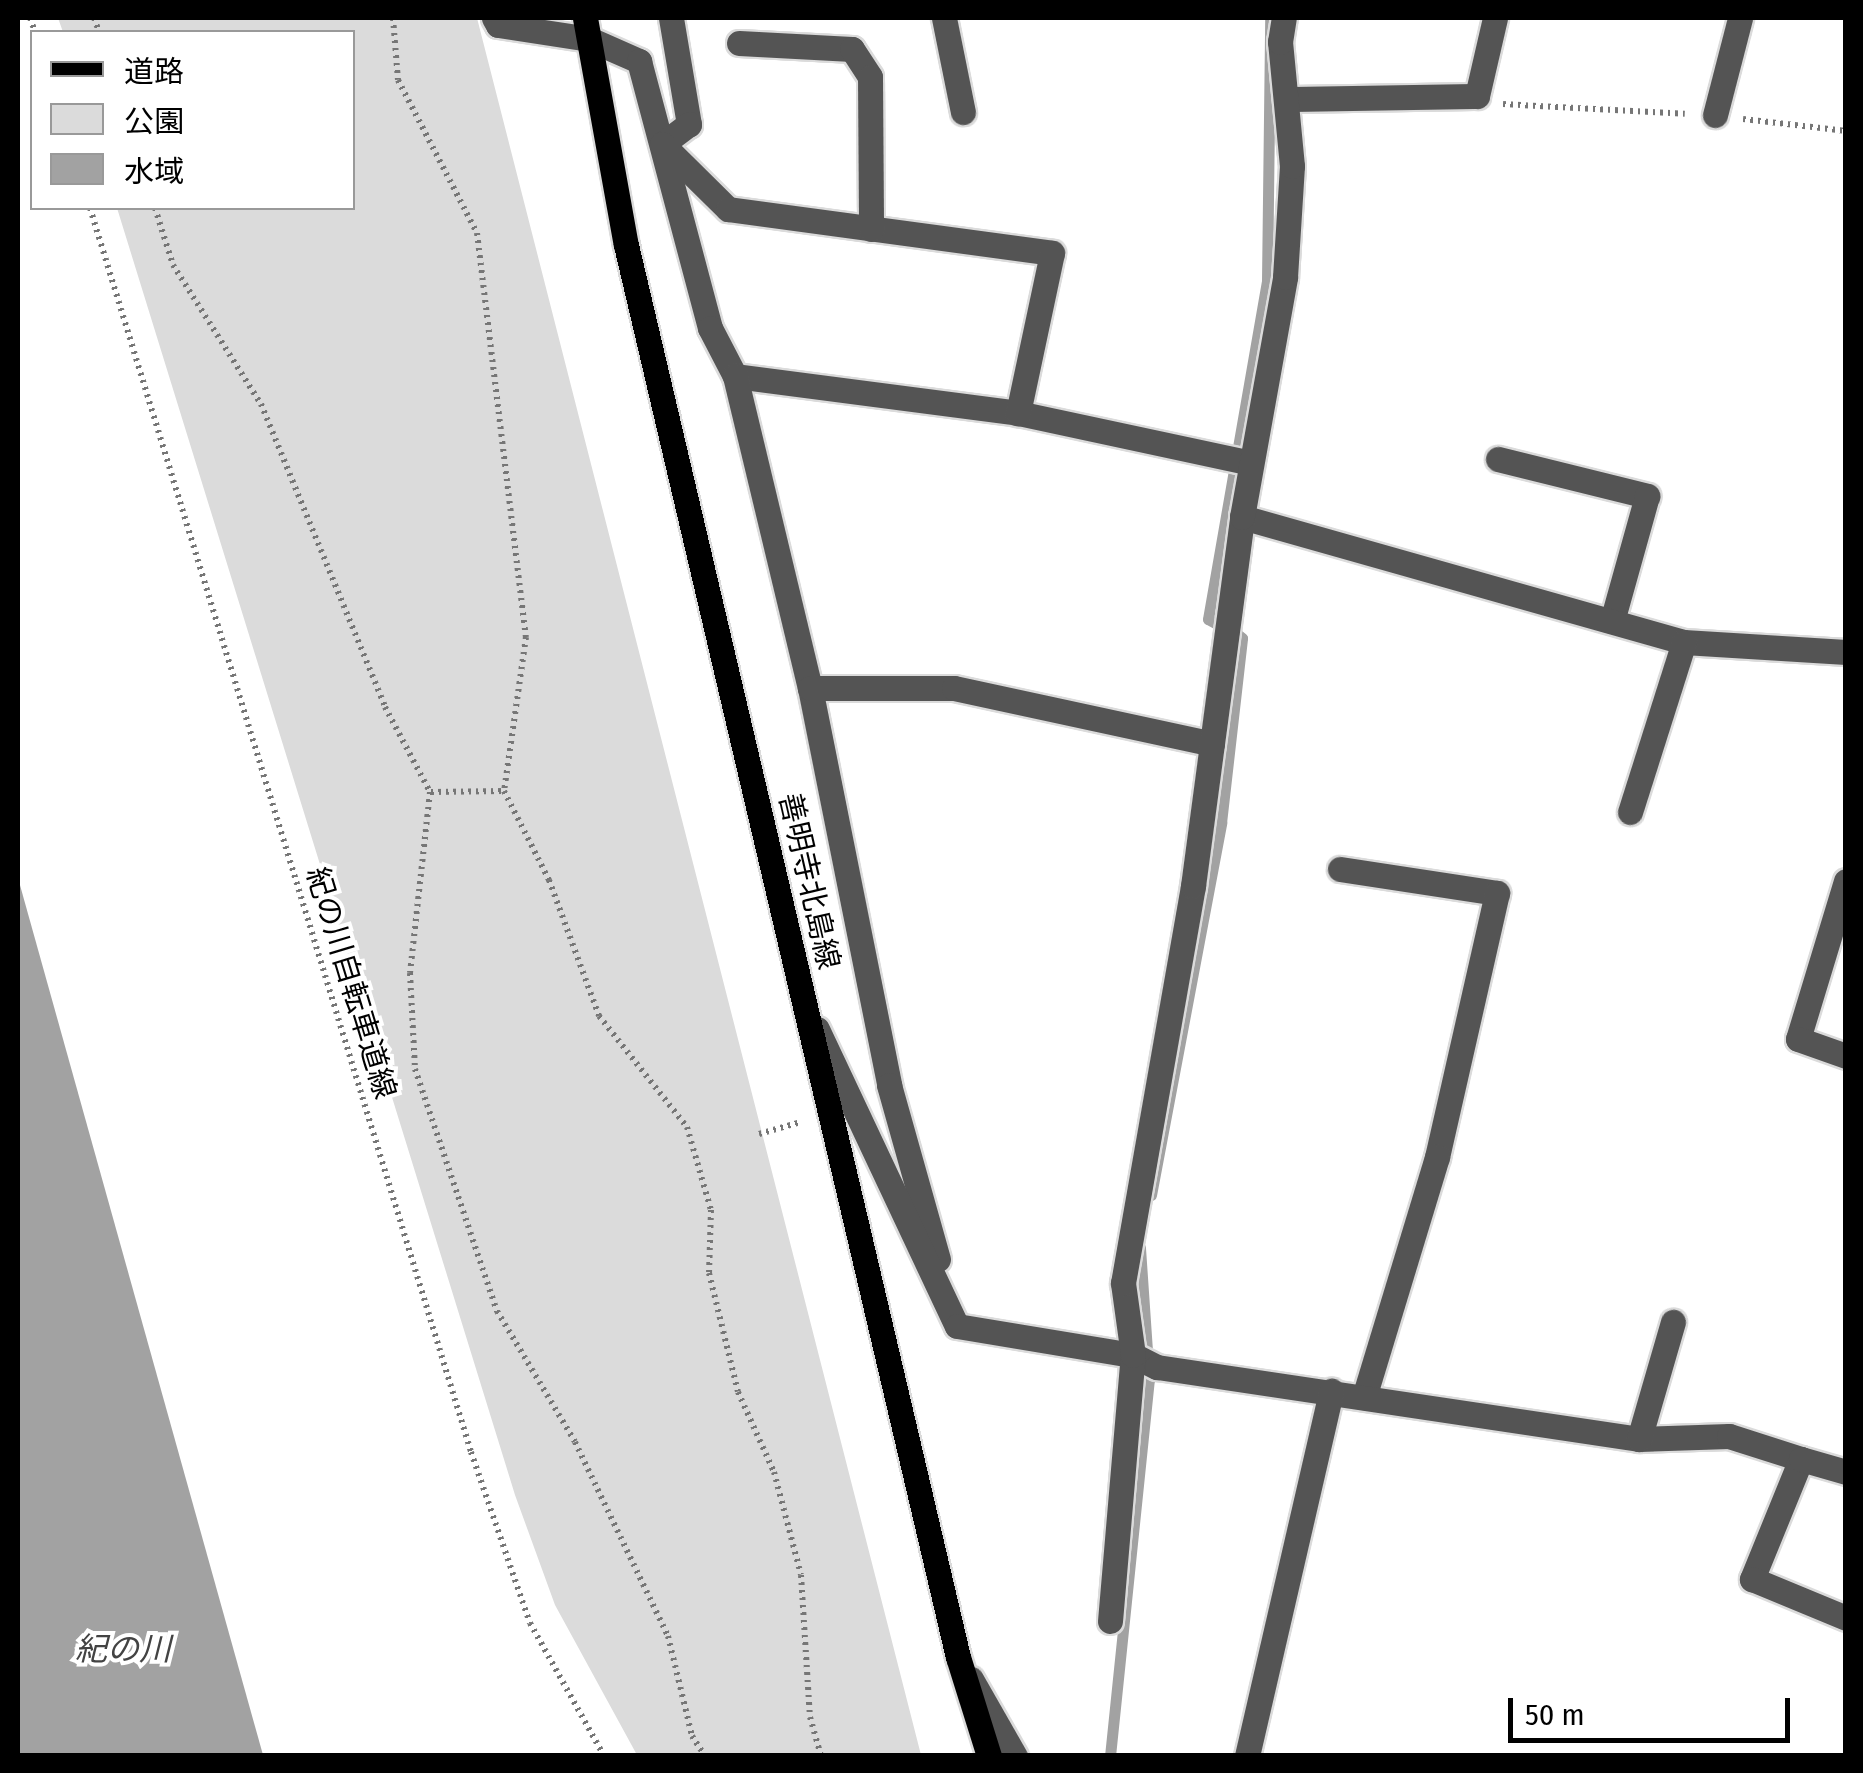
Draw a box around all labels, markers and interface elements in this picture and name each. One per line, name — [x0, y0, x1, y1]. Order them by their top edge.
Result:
legend — [30, 30, 355, 210]
text: 道路 — [124, 54, 184, 90]
text: 公園 — [124, 104, 184, 140]
text: 水域 — [124, 154, 184, 190]
street label: 善明寺北島線 — [771, 789, 847, 973]
street label: 紀の川自転車道線 — [299, 863, 403, 1103]
water label: 紀の川 — [75, 1630, 171, 1668]
scale bar — [1513, 1678, 1796, 1740]
text: 50 m — [1525, 1697, 1585, 1733]

